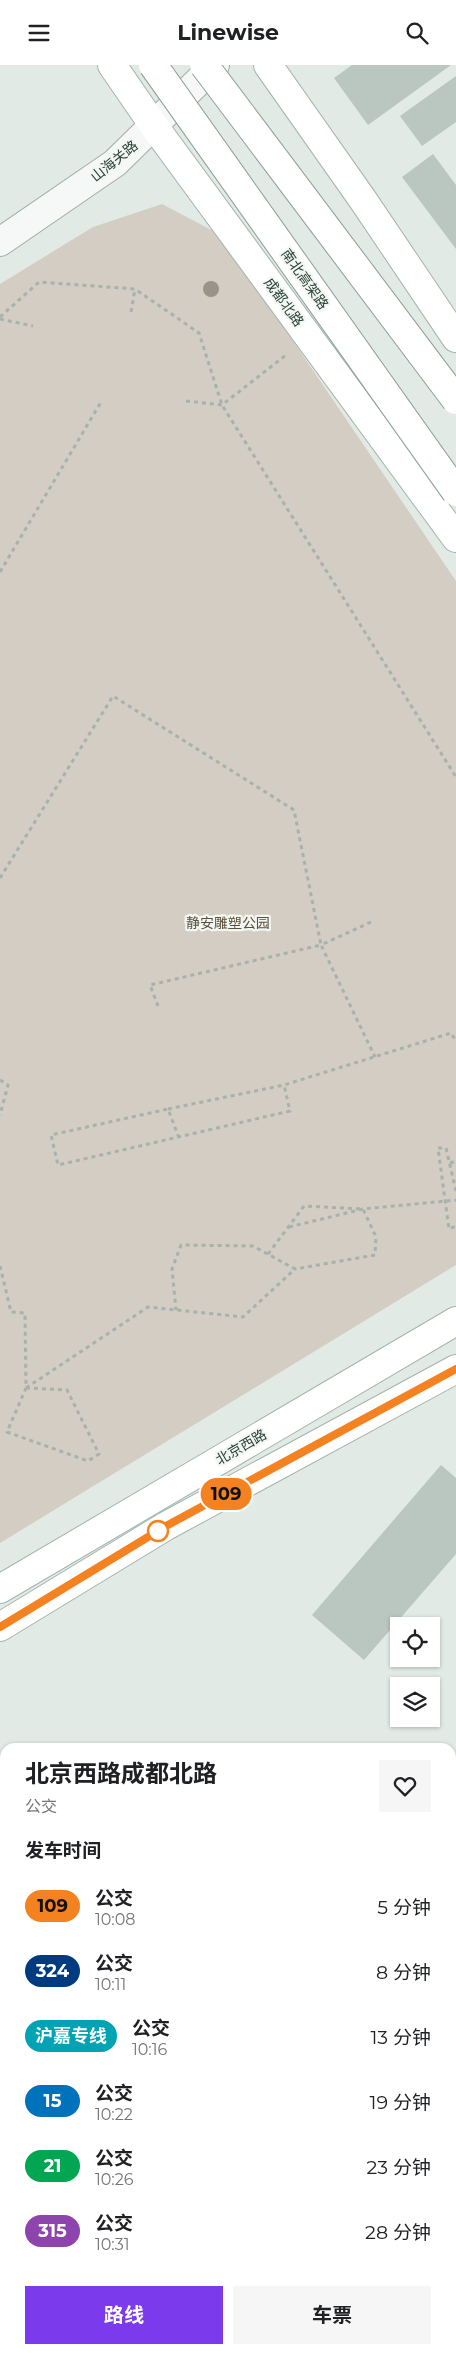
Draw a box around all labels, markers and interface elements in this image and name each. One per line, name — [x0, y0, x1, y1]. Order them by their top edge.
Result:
icon: menu — [25, 19, 53, 47]
text: Linewise — [177, 19, 279, 46]
icon: search — [403, 19, 431, 47]
street label: 山海关路 — [87, 136, 141, 186]
street label: 南北高架路 — [278, 245, 332, 313]
street label: 成都北路 — [260, 274, 308, 330]
park label: 静安雕塑公园 — [186, 914, 270, 932]
street label: 北京西路 — [212, 1425, 270, 1469]
line badge: 109 — [197, 1478, 255, 1510]
text: 109 — [211, 1483, 241, 1505]
unlabelled marker — [147, 1520, 169, 1542]
map controls — [390, 1617, 440, 1727]
button: locate — [390, 1617, 440, 1667]
button: layers — [390, 1677, 440, 1727]
text: 北京西路成都北路 — [25, 1759, 217, 1788]
button: heart — [379, 1760, 431, 1812]
text: 公交 — [25, 1797, 57, 1816]
text: 发车时间 — [25, 1839, 101, 1862]
text: 公交 — [95, 1887, 133, 1910]
text: 109 — [37, 1895, 68, 1917]
text: 5 分钟 — [377, 1896, 431, 1919]
text: 10:08 — [95, 1910, 136, 1929]
text: 公交 — [95, 1952, 133, 1975]
text: 324 — [36, 1960, 69, 1982]
text: 8 分钟 — [376, 1961, 431, 1984]
text: 10:11 — [95, 1975, 126, 1994]
text: 公交 — [132, 2017, 170, 2040]
text: 沪嘉专线 — [35, 2025, 107, 2047]
text: 13 分钟 — [370, 2026, 431, 2049]
text: 10:16 — [132, 2040, 167, 2059]
text: 公交 — [95, 2082, 133, 2105]
text: 15 — [44, 2090, 61, 2112]
text: 19 分钟 — [370, 2091, 431, 2114]
text: 10:22 — [95, 2105, 133, 2124]
text: 公交 — [95, 2147, 133, 2170]
text: 21 — [44, 2155, 61, 2177]
text: 23 分钟 — [367, 2156, 431, 2179]
text: 10:26 — [95, 2170, 134, 2189]
text: 公交 — [95, 2212, 133, 2235]
text: 315 — [38, 2220, 67, 2242]
text: 28 分钟 — [365, 2221, 431, 2244]
text: 10:31 — [95, 2235, 130, 2254]
button: 路线 — [25, 2286, 223, 2344]
button: 车票 — [233, 2286, 431, 2344]

